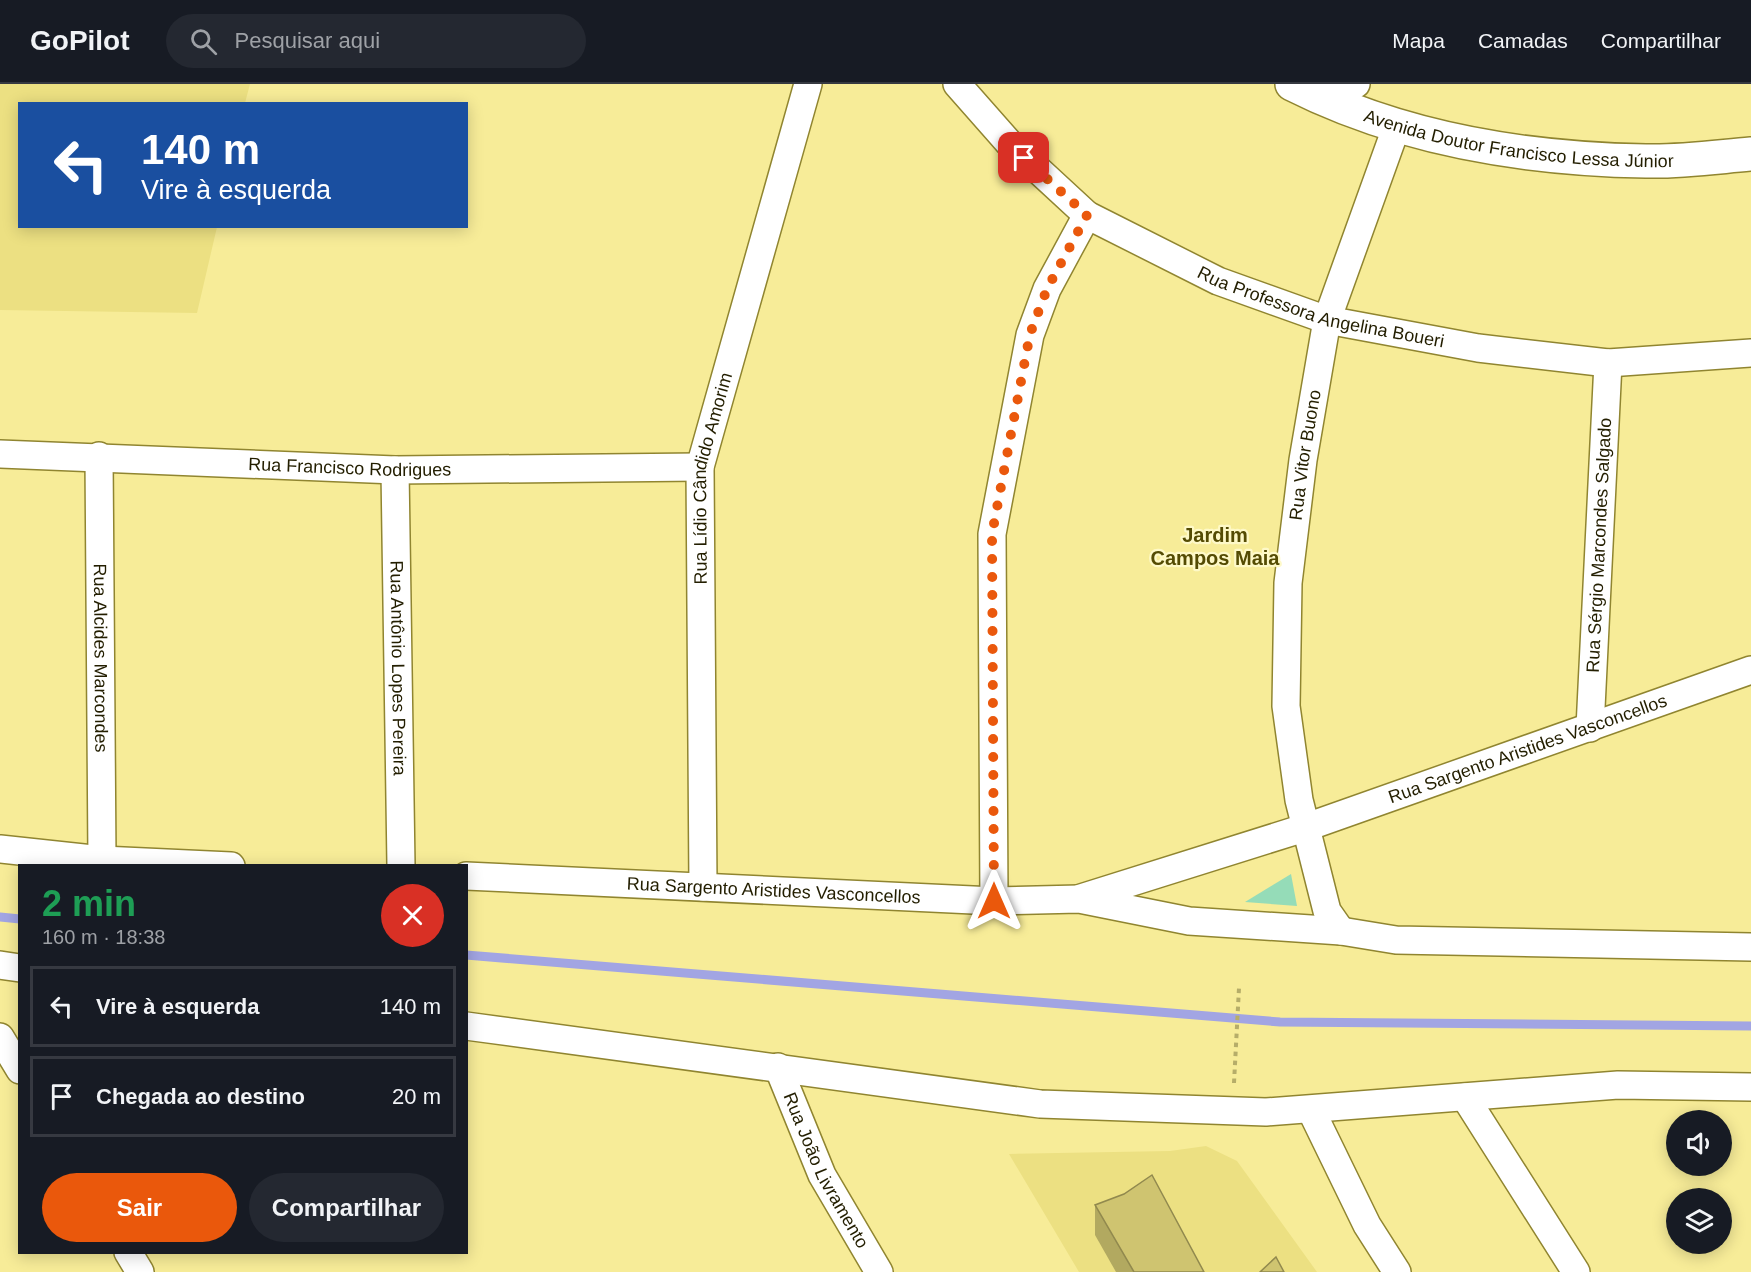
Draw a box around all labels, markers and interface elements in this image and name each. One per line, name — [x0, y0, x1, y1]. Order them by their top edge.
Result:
search box — [166, 14, 586, 68]
text: GoPilot — [30, 25, 130, 56]
icon: search — [187, 25, 220, 58]
text: Pesquisar aqui — [235, 28, 380, 53]
text: Mapa — [1392, 29, 1445, 52]
text: Camadas — [1478, 29, 1568, 52]
text: Compartilhar — [1601, 29, 1721, 52]
street label: Avenida Doutor Francisco Lessa Júnior — [1361, 106, 1674, 171]
icon: left — [42, 126, 120, 204]
text: 140 m — [141, 126, 260, 173]
pin — [998, 132, 1049, 183]
icon: arrive — [1007, 141, 1040, 174]
text: Vire à esquerda — [141, 175, 331, 205]
street label: Rua Professora Angelina Boueri — [1194, 262, 1446, 352]
street label: Rua Lídio Cândido Amorim — [690, 370, 736, 585]
street label: Rua Vitor Buono — [1286, 388, 1325, 521]
street label: Rua Sérgio Marcondes Salgado — [1583, 417, 1615, 673]
street label: Rua Francisco Rodrigues — [248, 454, 451, 480]
district label: Jardim Campos Maia — [1151, 524, 1280, 569]
street label: Rua Antônio Lopes Pereira — [386, 560, 410, 777]
street label: Rua Alcides Marcondes — [90, 563, 111, 753]
street label: Rua Sargento Aristides Vasconcellos — [1386, 691, 1670, 807]
position arrow — [962, 869, 1026, 933]
street label: Rua Sargento Aristides Vasconcellos — [626, 874, 921, 908]
text: 2 min — [42, 883, 136, 924]
button: close — [381, 884, 444, 947]
text: 160 m · 18:38 — [42, 926, 165, 948]
icon: left — [45, 990, 78, 1023]
text: Vire à esquerda — [96, 994, 259, 1019]
text: 140 m — [380, 994, 441, 1019]
icon: arrive — [45, 1080, 78, 1113]
text: Chegada ao destino — [96, 1084, 305, 1109]
text: 20 m — [392, 1084, 441, 1109]
street label: Rua João Livramento — [779, 1090, 873, 1252]
map controls — [1666, 1110, 1732, 1254]
button: sound — [1666, 1110, 1732, 1176]
button: Sair — [42, 1173, 237, 1242]
button: Compartilhar — [249, 1173, 444, 1242]
button: layers — [1666, 1188, 1732, 1254]

